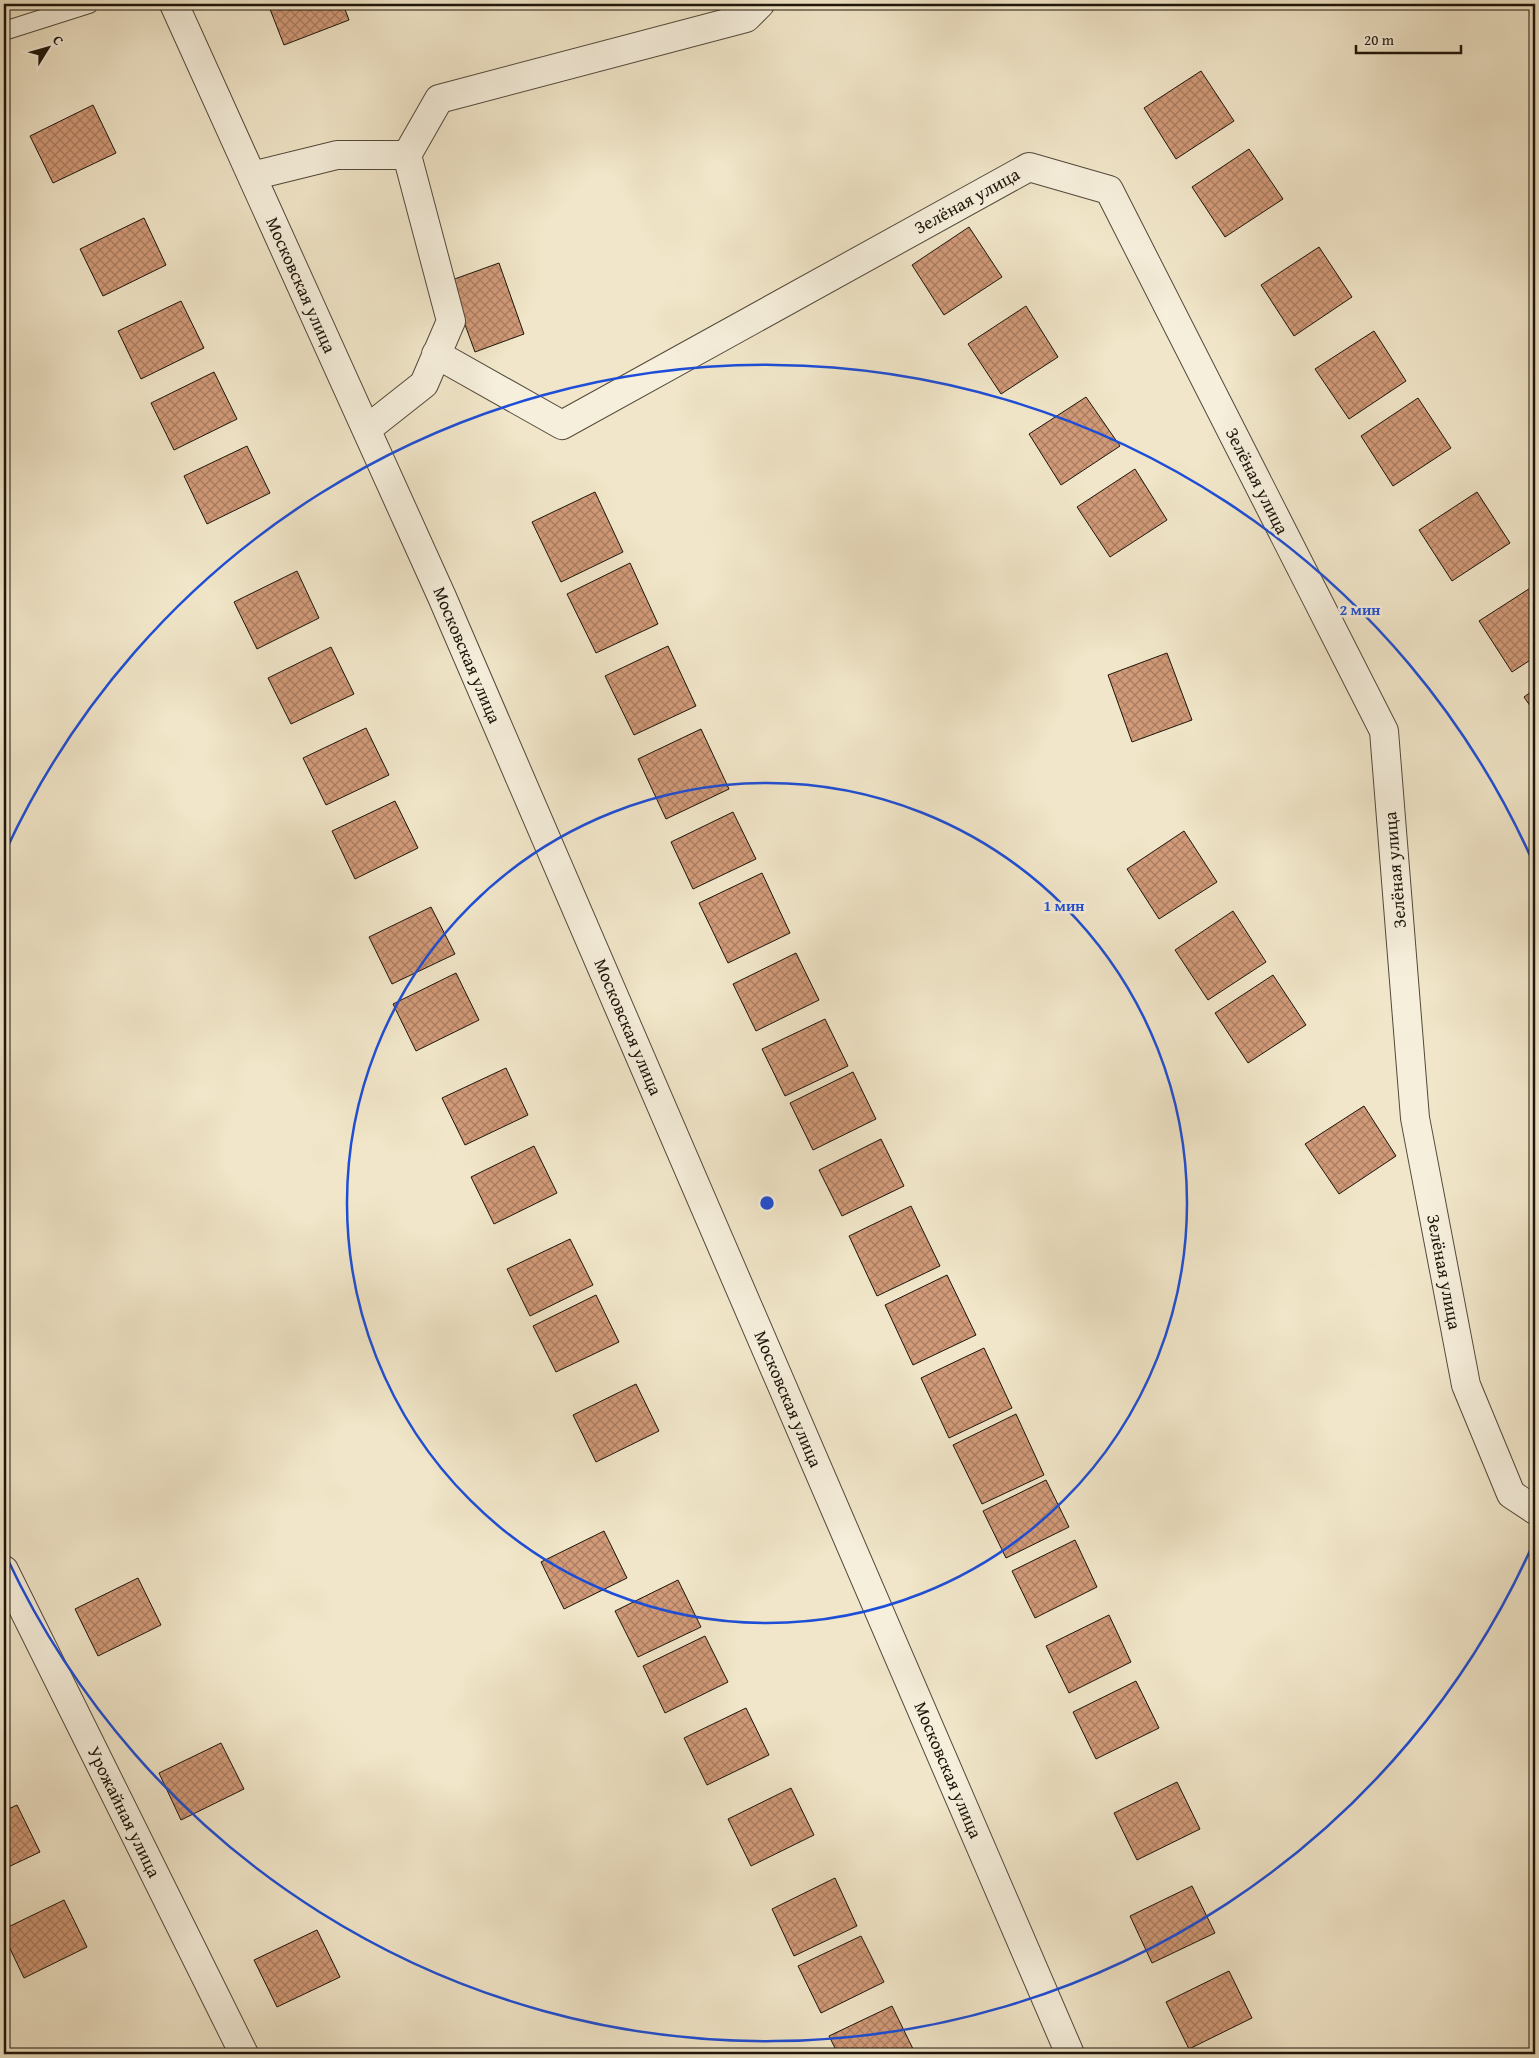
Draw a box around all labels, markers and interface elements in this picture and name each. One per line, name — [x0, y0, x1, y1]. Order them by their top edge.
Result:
north arrow — [22, 22, 72, 72]
scale bar — [1356, 22, 1462, 54]
text: 20 m — [1364, 29, 1395, 50]
text: С — [48, 31, 69, 49]
street label: Зелёная улица — [909, 160, 1025, 241]
street label: Московская улица — [259, 212, 344, 358]
street label: Зелёная улица — [1219, 423, 1296, 539]
street label: Московская улица — [426, 582, 509, 728]
text: 2 мин — [1340, 599, 1381, 620]
street label: Зелёная улица — [1376, 810, 1413, 929]
text: 1 мин — [1044, 895, 1085, 916]
street label: Московская улица — [587, 954, 670, 1100]
centre of rings — [758, 1194, 776, 1212]
street label: Зелёная улица — [1420, 1212, 1469, 1332]
street label: Московская улица — [747, 1326, 830, 1472]
street label: Московская улица — [907, 1697, 990, 1843]
street label: Урожайная улица — [81, 1742, 168, 1882]

